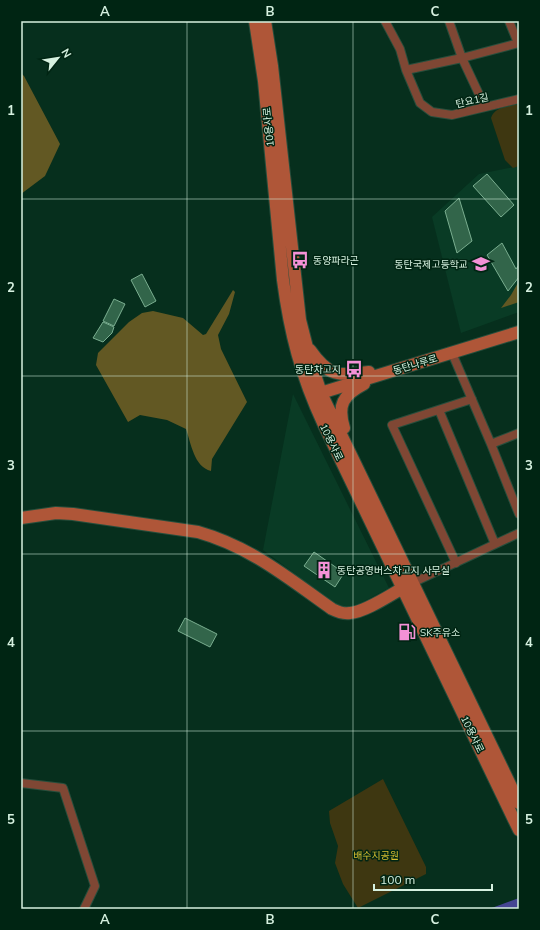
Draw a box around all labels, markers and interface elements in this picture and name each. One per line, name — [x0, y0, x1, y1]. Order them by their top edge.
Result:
text: A — [100, 3, 110, 19]
text: B — [266, 3, 275, 19]
text: C — [431, 3, 440, 19]
north arrow — [38, 38, 78, 78]
text: N — [59, 46, 75, 60]
street label: 탄요1길 — [454, 90, 490, 111]
text: 1 — [7, 102, 15, 118]
text: 1 — [525, 102, 533, 118]
street label: 10용사로 — [260, 107, 277, 147]
bus stop icon: 동양파라곤 — [290, 250, 310, 270]
place label: 동양파라곤 — [313, 254, 359, 267]
school or university icon: 동탄국제고등학교 — [471, 254, 491, 274]
place label: 동탄국제고등학교 — [394, 258, 468, 271]
text: 2 — [7, 279, 15, 295]
text: 2 — [525, 279, 533, 295]
street label: 동탄나루로 — [391, 352, 439, 377]
bus stop icon: 동탄차고지 — [344, 359, 364, 379]
place label: 동탄차고지 — [295, 363, 341, 376]
street label: 10용사로 — [317, 422, 346, 463]
text: 3 — [7, 457, 15, 473]
text: 3 — [525, 457, 533, 473]
building icon: 동탄공영버스차고지 사무실 — [314, 560, 334, 580]
place label: 동탄공영버스차고지 사무실 — [337, 564, 450, 577]
fuel station icon: SK주유소 — [397, 622, 417, 642]
place label: SK주유소 — [420, 626, 460, 639]
text: 4 — [7, 634, 15, 650]
text: 4 — [525, 634, 533, 650]
street label: 10용사로 — [458, 714, 487, 755]
text: 5 — [7, 811, 15, 827]
text: 5 — [525, 811, 533, 827]
park label: 배수지공원 — [353, 849, 399, 862]
scale bar — [374, 866, 492, 892]
text: 100 m — [380, 872, 415, 887]
text: A — [100, 911, 110, 927]
text: B — [266, 911, 275, 927]
text: C — [431, 911, 440, 927]

